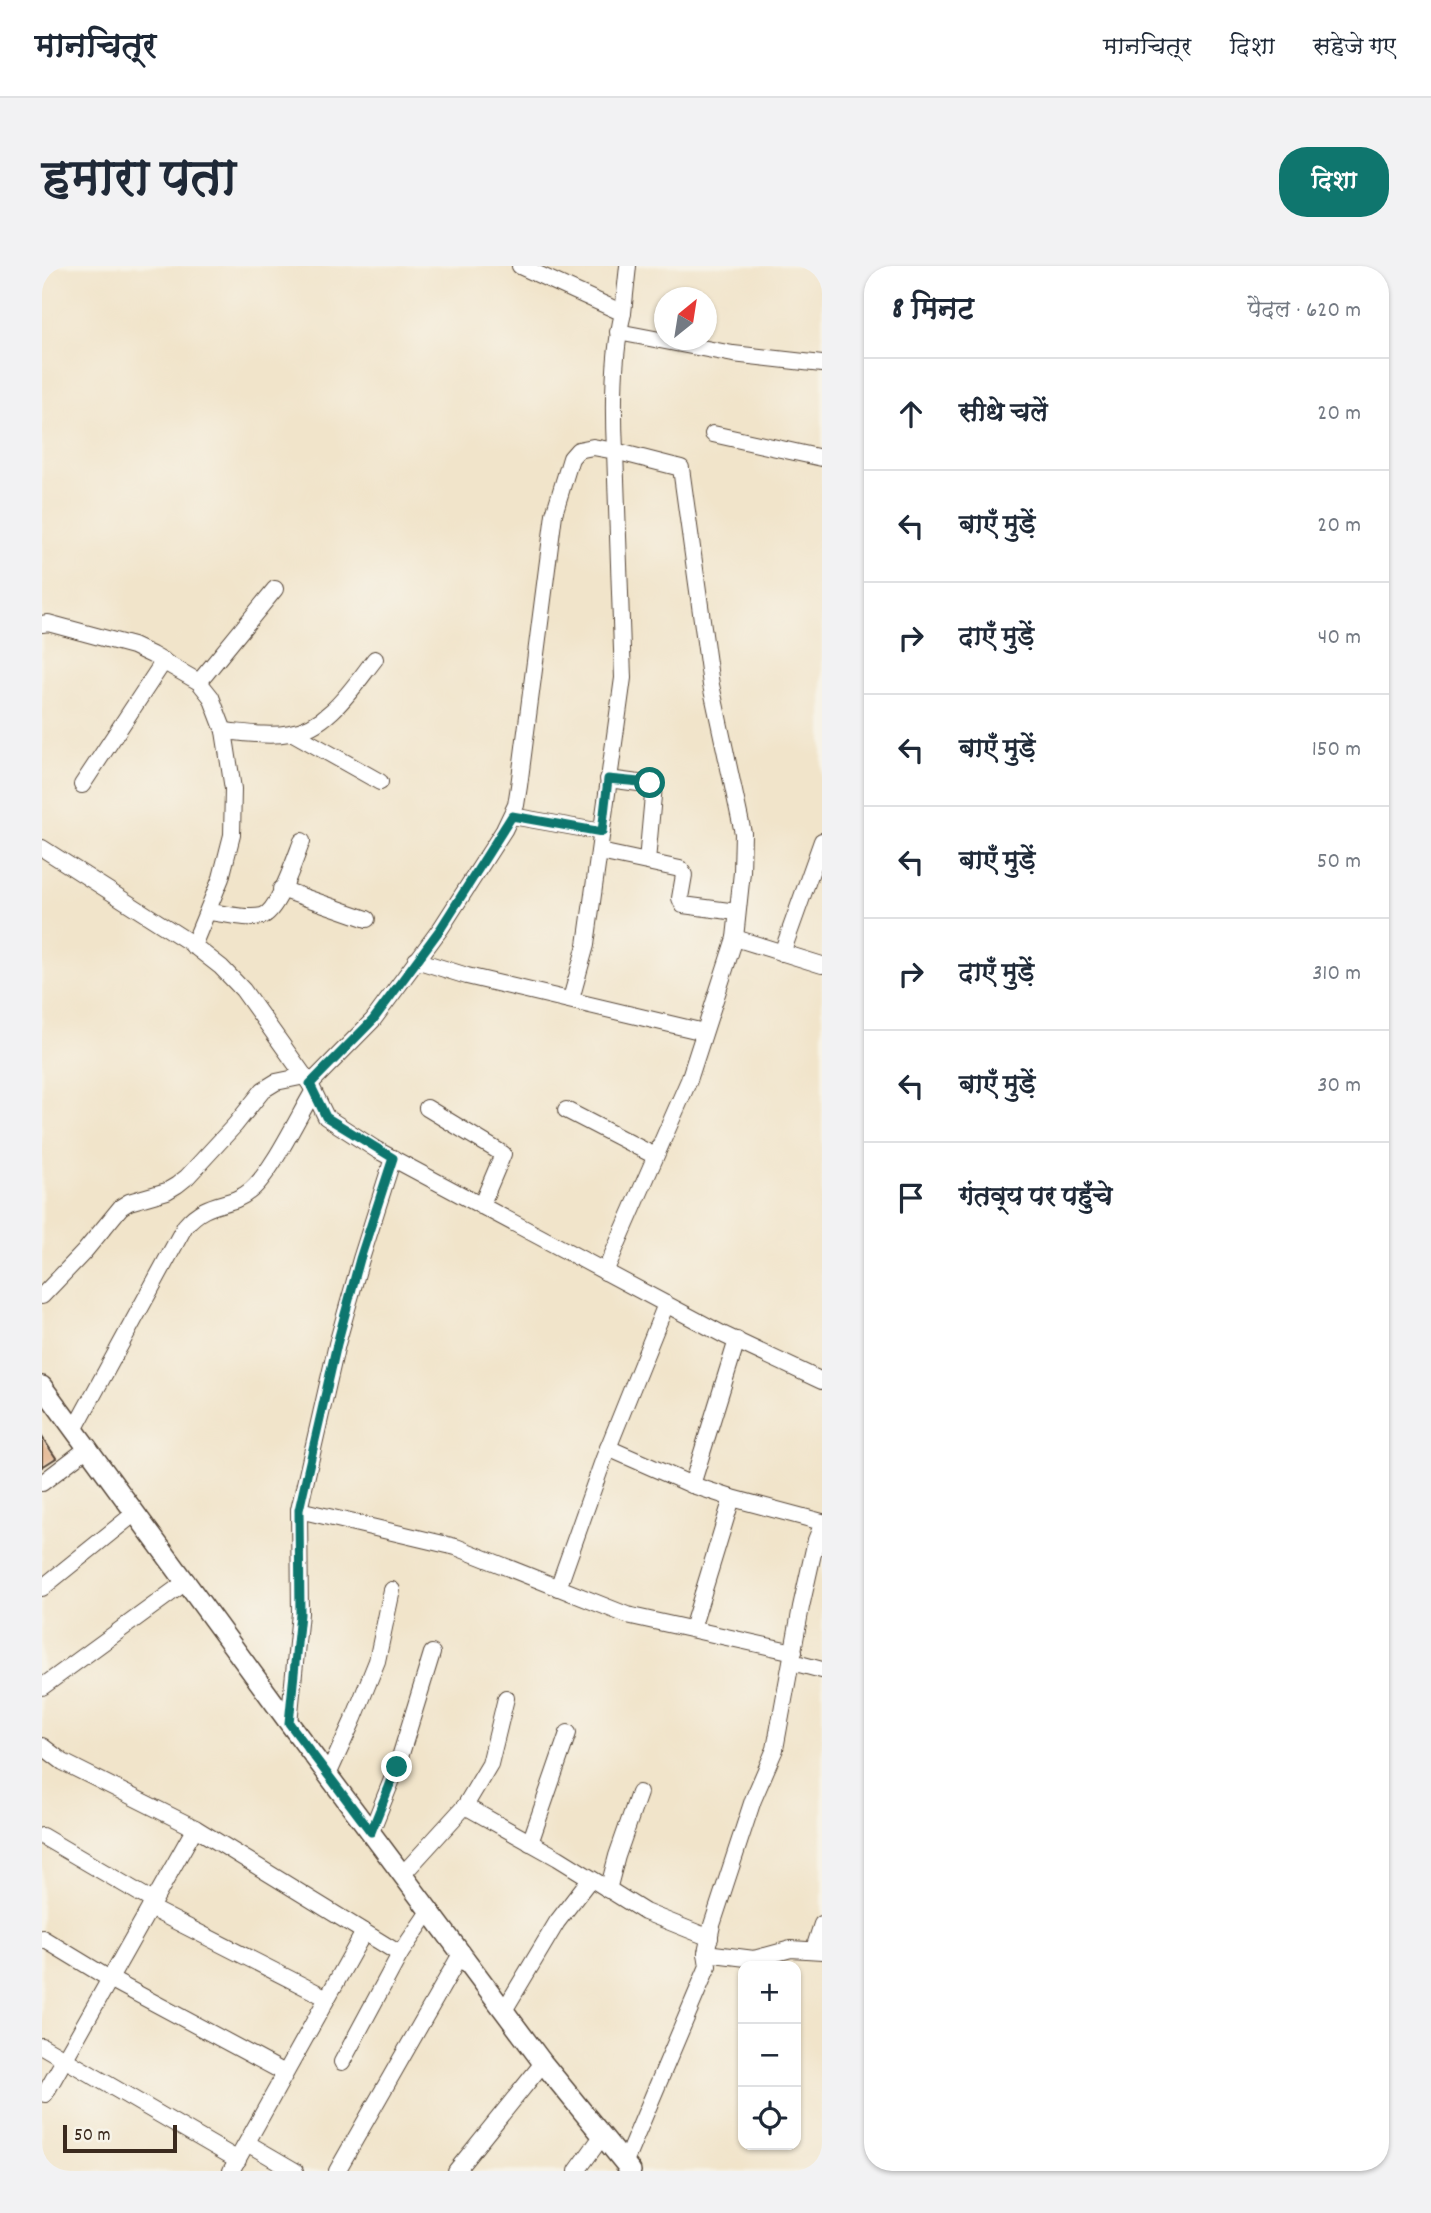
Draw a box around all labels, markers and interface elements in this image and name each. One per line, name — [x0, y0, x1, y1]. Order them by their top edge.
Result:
text: मानचित्र — [35, 25, 157, 72]
text: मानचित्र — [1103, 31, 1191, 65]
text: दिशा — [1229, 31, 1275, 65]
text: सहेजे गए — [1313, 31, 1396, 65]
text: हमारा पता — [42, 147, 236, 217]
button: दिशा — [1279, 147, 1389, 217]
north arrow — [654, 287, 717, 350]
text: 8 मिनट — [892, 290, 974, 333]
text: पैदल · 620 m — [1248, 295, 1361, 328]
icon: ahead — [892, 395, 930, 433]
text: सीधे चलें — [959, 396, 1048, 433]
text: 20 m — [1317, 398, 1361, 431]
icon: left — [892, 507, 930, 545]
text: बाएँ मुड़ें — [959, 508, 1036, 545]
text: 20 m — [1317, 510, 1361, 543]
icon: right — [892, 619, 930, 657]
text: दाएँ मुड़ें — [959, 620, 1034, 657]
text: 40 m — [1318, 622, 1361, 655]
icon: left — [892, 731, 930, 769]
text: बाएँ मुड़ें — [959, 732, 1036, 769]
text: 150 m — [1312, 734, 1361, 767]
route start — [634, 767, 665, 798]
icon: left — [892, 843, 930, 881]
text: बाएँ मुड़ें — [959, 844, 1036, 881]
text: 50 m — [1317, 846, 1361, 879]
icon: right — [892, 955, 930, 993]
text: दाएँ मुड़ें — [959, 956, 1034, 993]
text: 310 m — [1312, 958, 1361, 991]
icon: left — [892, 1067, 930, 1105]
text: बाएँ मुड़ें — [959, 1068, 1036, 1105]
text: 30 m — [1317, 1070, 1361, 1103]
icon: arrive — [892, 1179, 930, 1217]
text: गंतव्य पर पहुँचे — [959, 1180, 1113, 1217]
route end — [381, 1751, 412, 1782]
map controls — [738, 1961, 801, 2150]
button: + — [738, 1961, 801, 2024]
button: − — [738, 2024, 801, 2087]
button: locate — [738, 2087, 801, 2150]
scale bar — [63, 2122, 177, 2154]
text: 50 m — [74, 2123, 111, 2150]

